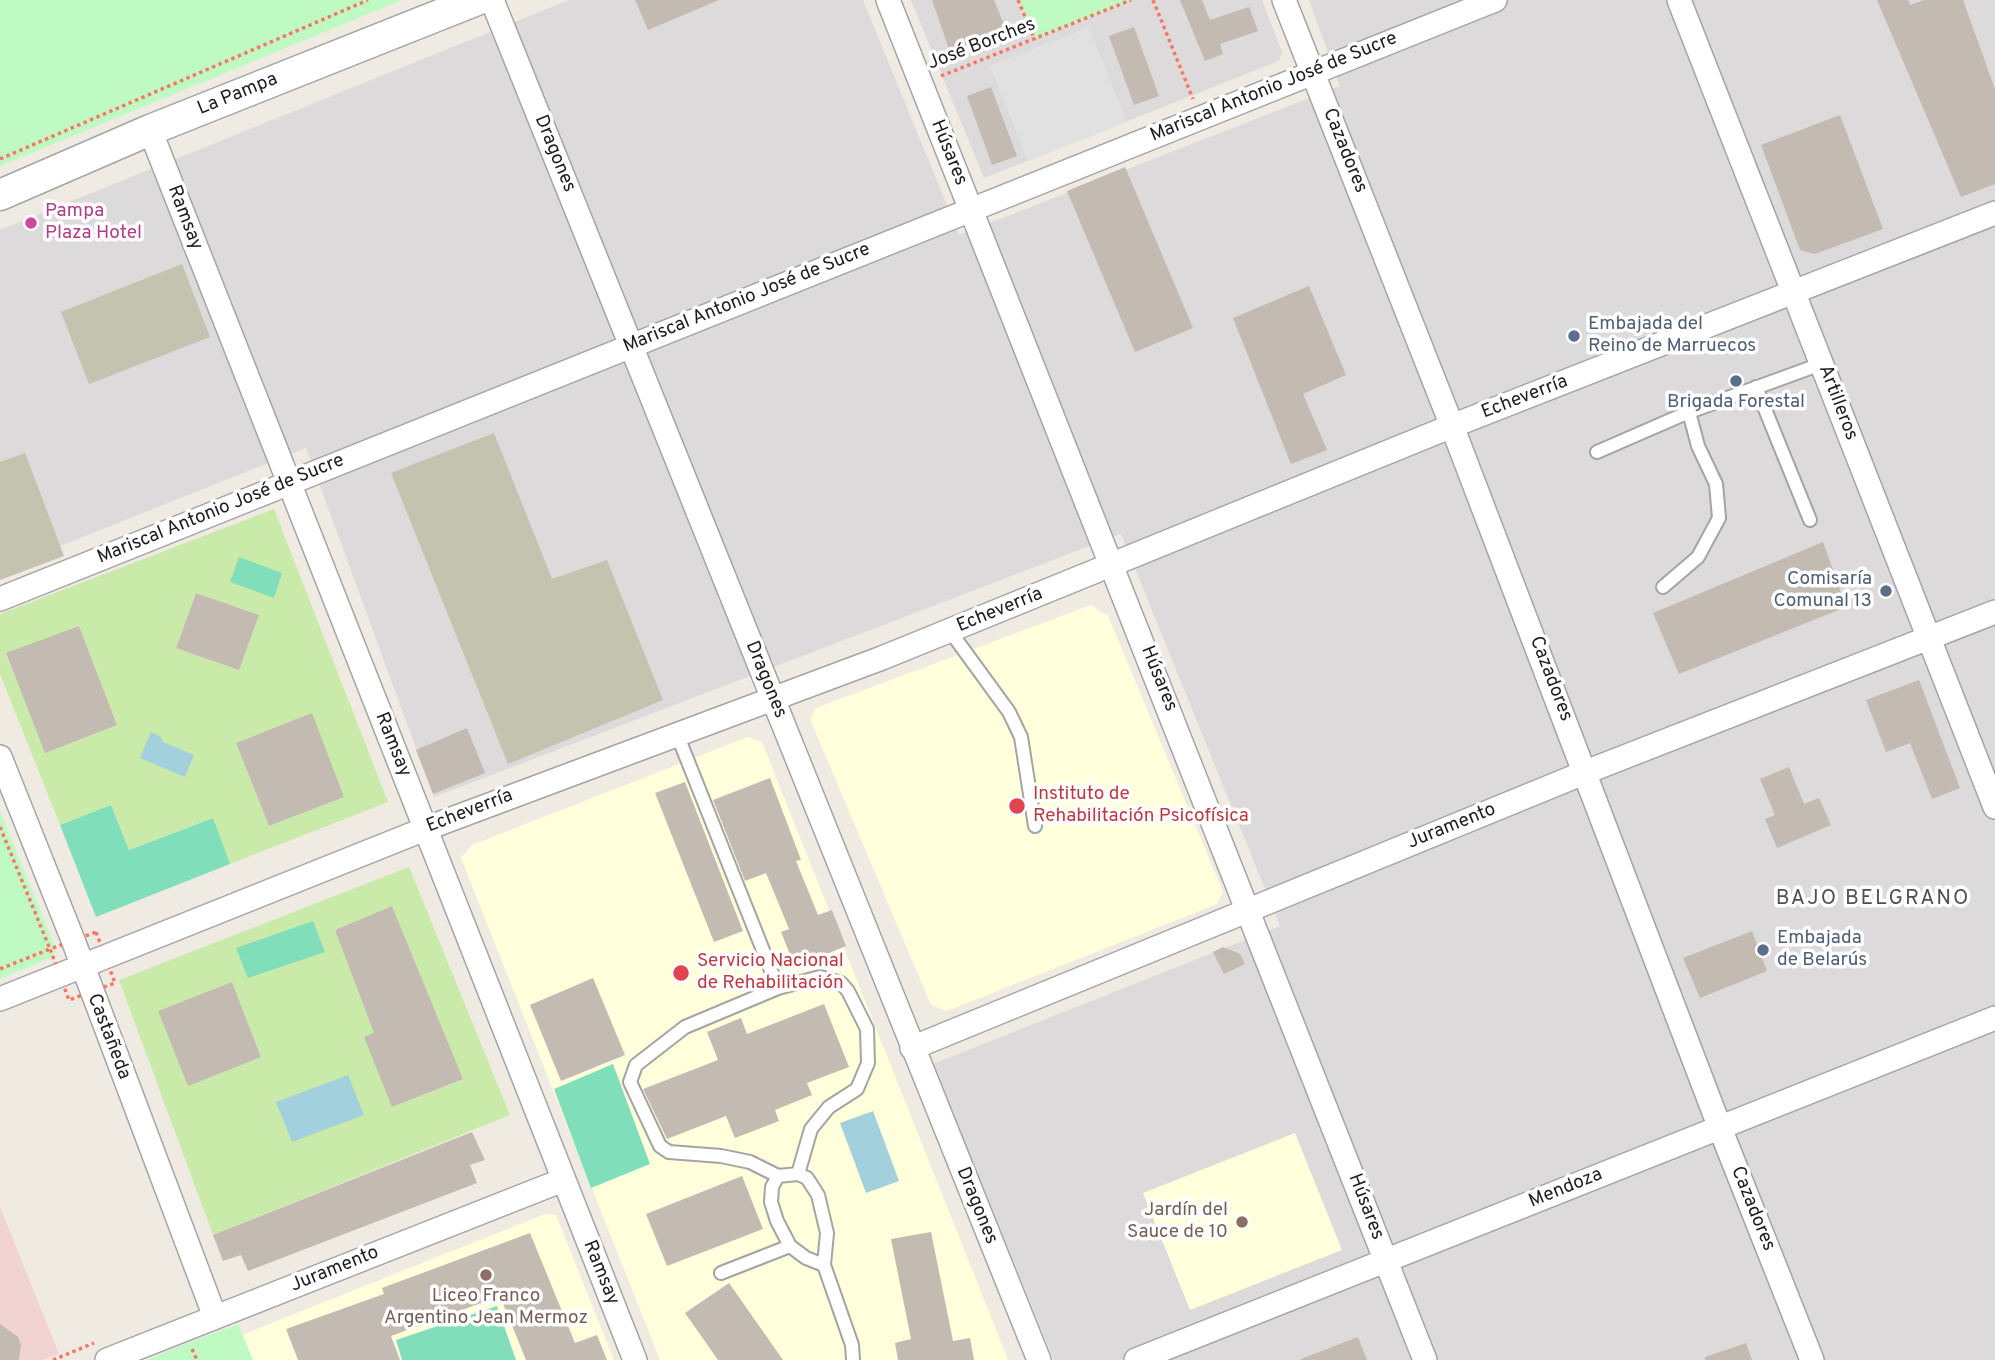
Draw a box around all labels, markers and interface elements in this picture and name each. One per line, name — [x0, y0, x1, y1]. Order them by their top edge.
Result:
street label: José Borches — [925, 14, 1039, 76]
street label: Mariscal Antonio José de Sucre — [1147, 28, 1401, 148]
street label: La Pampa — [195, 69, 281, 121]
street label: Cazadores — [1317, 105, 1371, 197]
street label: Dragones — [528, 112, 580, 196]
street label: Húsares — [925, 117, 971, 189]
street label: Ramsay — [161, 182, 207, 254]
place label: Pampa Plaza Hotel — [45, 201, 142, 245]
marker: Pampa Plaza Hotel — [23, 215, 39, 231]
street label: Mariscal Antonio José de Sucre — [620, 239, 874, 359]
place label: Embajada del Reino de Marruecos — [1588, 314, 1756, 358]
marker: Embajada del Reino de Marruecos — [1566, 328, 1582, 344]
street label: Artilleros — [1812, 362, 1862, 444]
street label: Echeverría — [1479, 371, 1571, 425]
marker: Brigada Forestal — [1728, 373, 1744, 389]
place label: Brigada Forestal — [1667, 392, 1805, 414]
street label: Mariscal Antonio José de Sucre — [94, 450, 348, 570]
place label: Comisaría Comunal 13 — [1773, 569, 1872, 613]
street label: Echeverría — [954, 583, 1046, 639]
marker: Comisaría Comunal 13 — [1878, 583, 1894, 599]
street label: Cazadores — [1523, 633, 1577, 725]
street label: Dragones — [739, 638, 791, 722]
street label: Húsares — [1135, 643, 1181, 715]
street label: Ramsay — [369, 709, 415, 781]
place label: Instituto de Rehabilitación Psicofísica — [1033, 784, 1249, 828]
street label: Echeverría — [424, 785, 516, 839]
marker: Instituto de Rehabilitación Psicofísica — [1007, 796, 1027, 816]
street label: Juramento — [1404, 799, 1500, 855]
district label: BAJO BELGRANO — [1777, 887, 1969, 913]
place label: Embajada de Belarús — [1777, 928, 1867, 972]
marker: Embajada de Belarús — [1755, 942, 1771, 958]
place label: Servicio Nacional de Rehabilitación — [697, 951, 844, 995]
marker: Servicio Nacional de Rehabilitación — [671, 963, 691, 983]
street label: Castañeda — [81, 991, 135, 1083]
street label: Cazadores — [1725, 1163, 1779, 1255]
street label: Dragones — [950, 1164, 1002, 1248]
street label: Mendoza — [1526, 1164, 1606, 1214]
street label: Húsares — [1342, 1171, 1388, 1243]
place label: Jardín del Sauce de 10 — [1127, 1200, 1228, 1244]
marker: Jardín del Sauce de 10 — [1234, 1214, 1250, 1230]
street label: Ramsay — [577, 1237, 623, 1309]
street label: Juramento — [287, 1242, 383, 1298]
marker: Liceo Franco Argentino Jean Mermoz — [478, 1267, 494, 1283]
place label: Liceo Franco Argentino Jean Mermoz — [384, 1286, 588, 1330]

